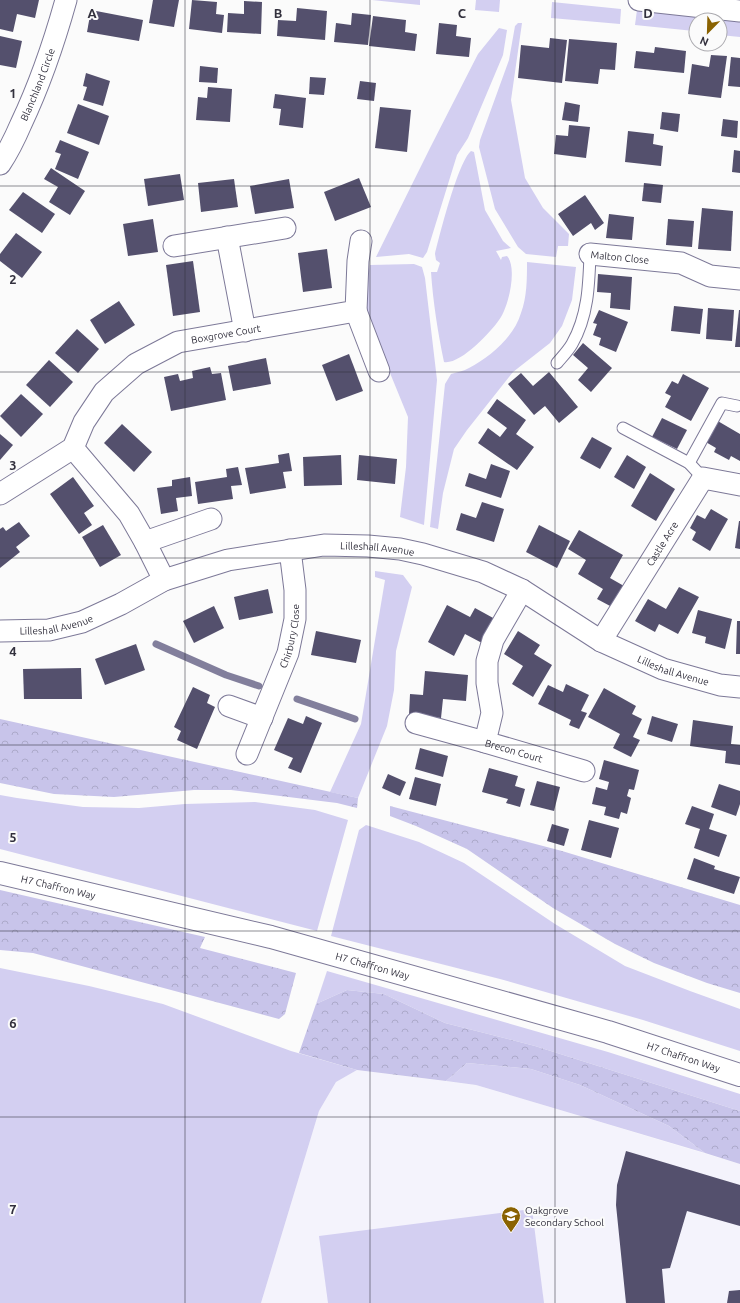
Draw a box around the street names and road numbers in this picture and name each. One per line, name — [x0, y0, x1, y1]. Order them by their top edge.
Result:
street label: Blanchland Circle — [18, 47, 57, 123]
street label: Malton Close — [590, 249, 650, 266]
street label: Boxgrove Court — [190, 323, 262, 346]
street label: Castle Acre — [644, 519, 680, 568]
street label: Lilleshall Avenue — [340, 540, 416, 558]
street label: Chirbury Close — [277, 604, 301, 670]
street label: Lilleshall Avenue — [19, 613, 95, 637]
street label: Lilleshall Avenue — [636, 653, 710, 688]
street label: Brecon Court — [484, 737, 544, 765]
street label: H7 Chaffron Way — [20, 873, 97, 901]
street label: H7 Chaffron Way — [334, 950, 411, 982]
street label: H7 Chaffron Way — [645, 1040, 721, 1074]

